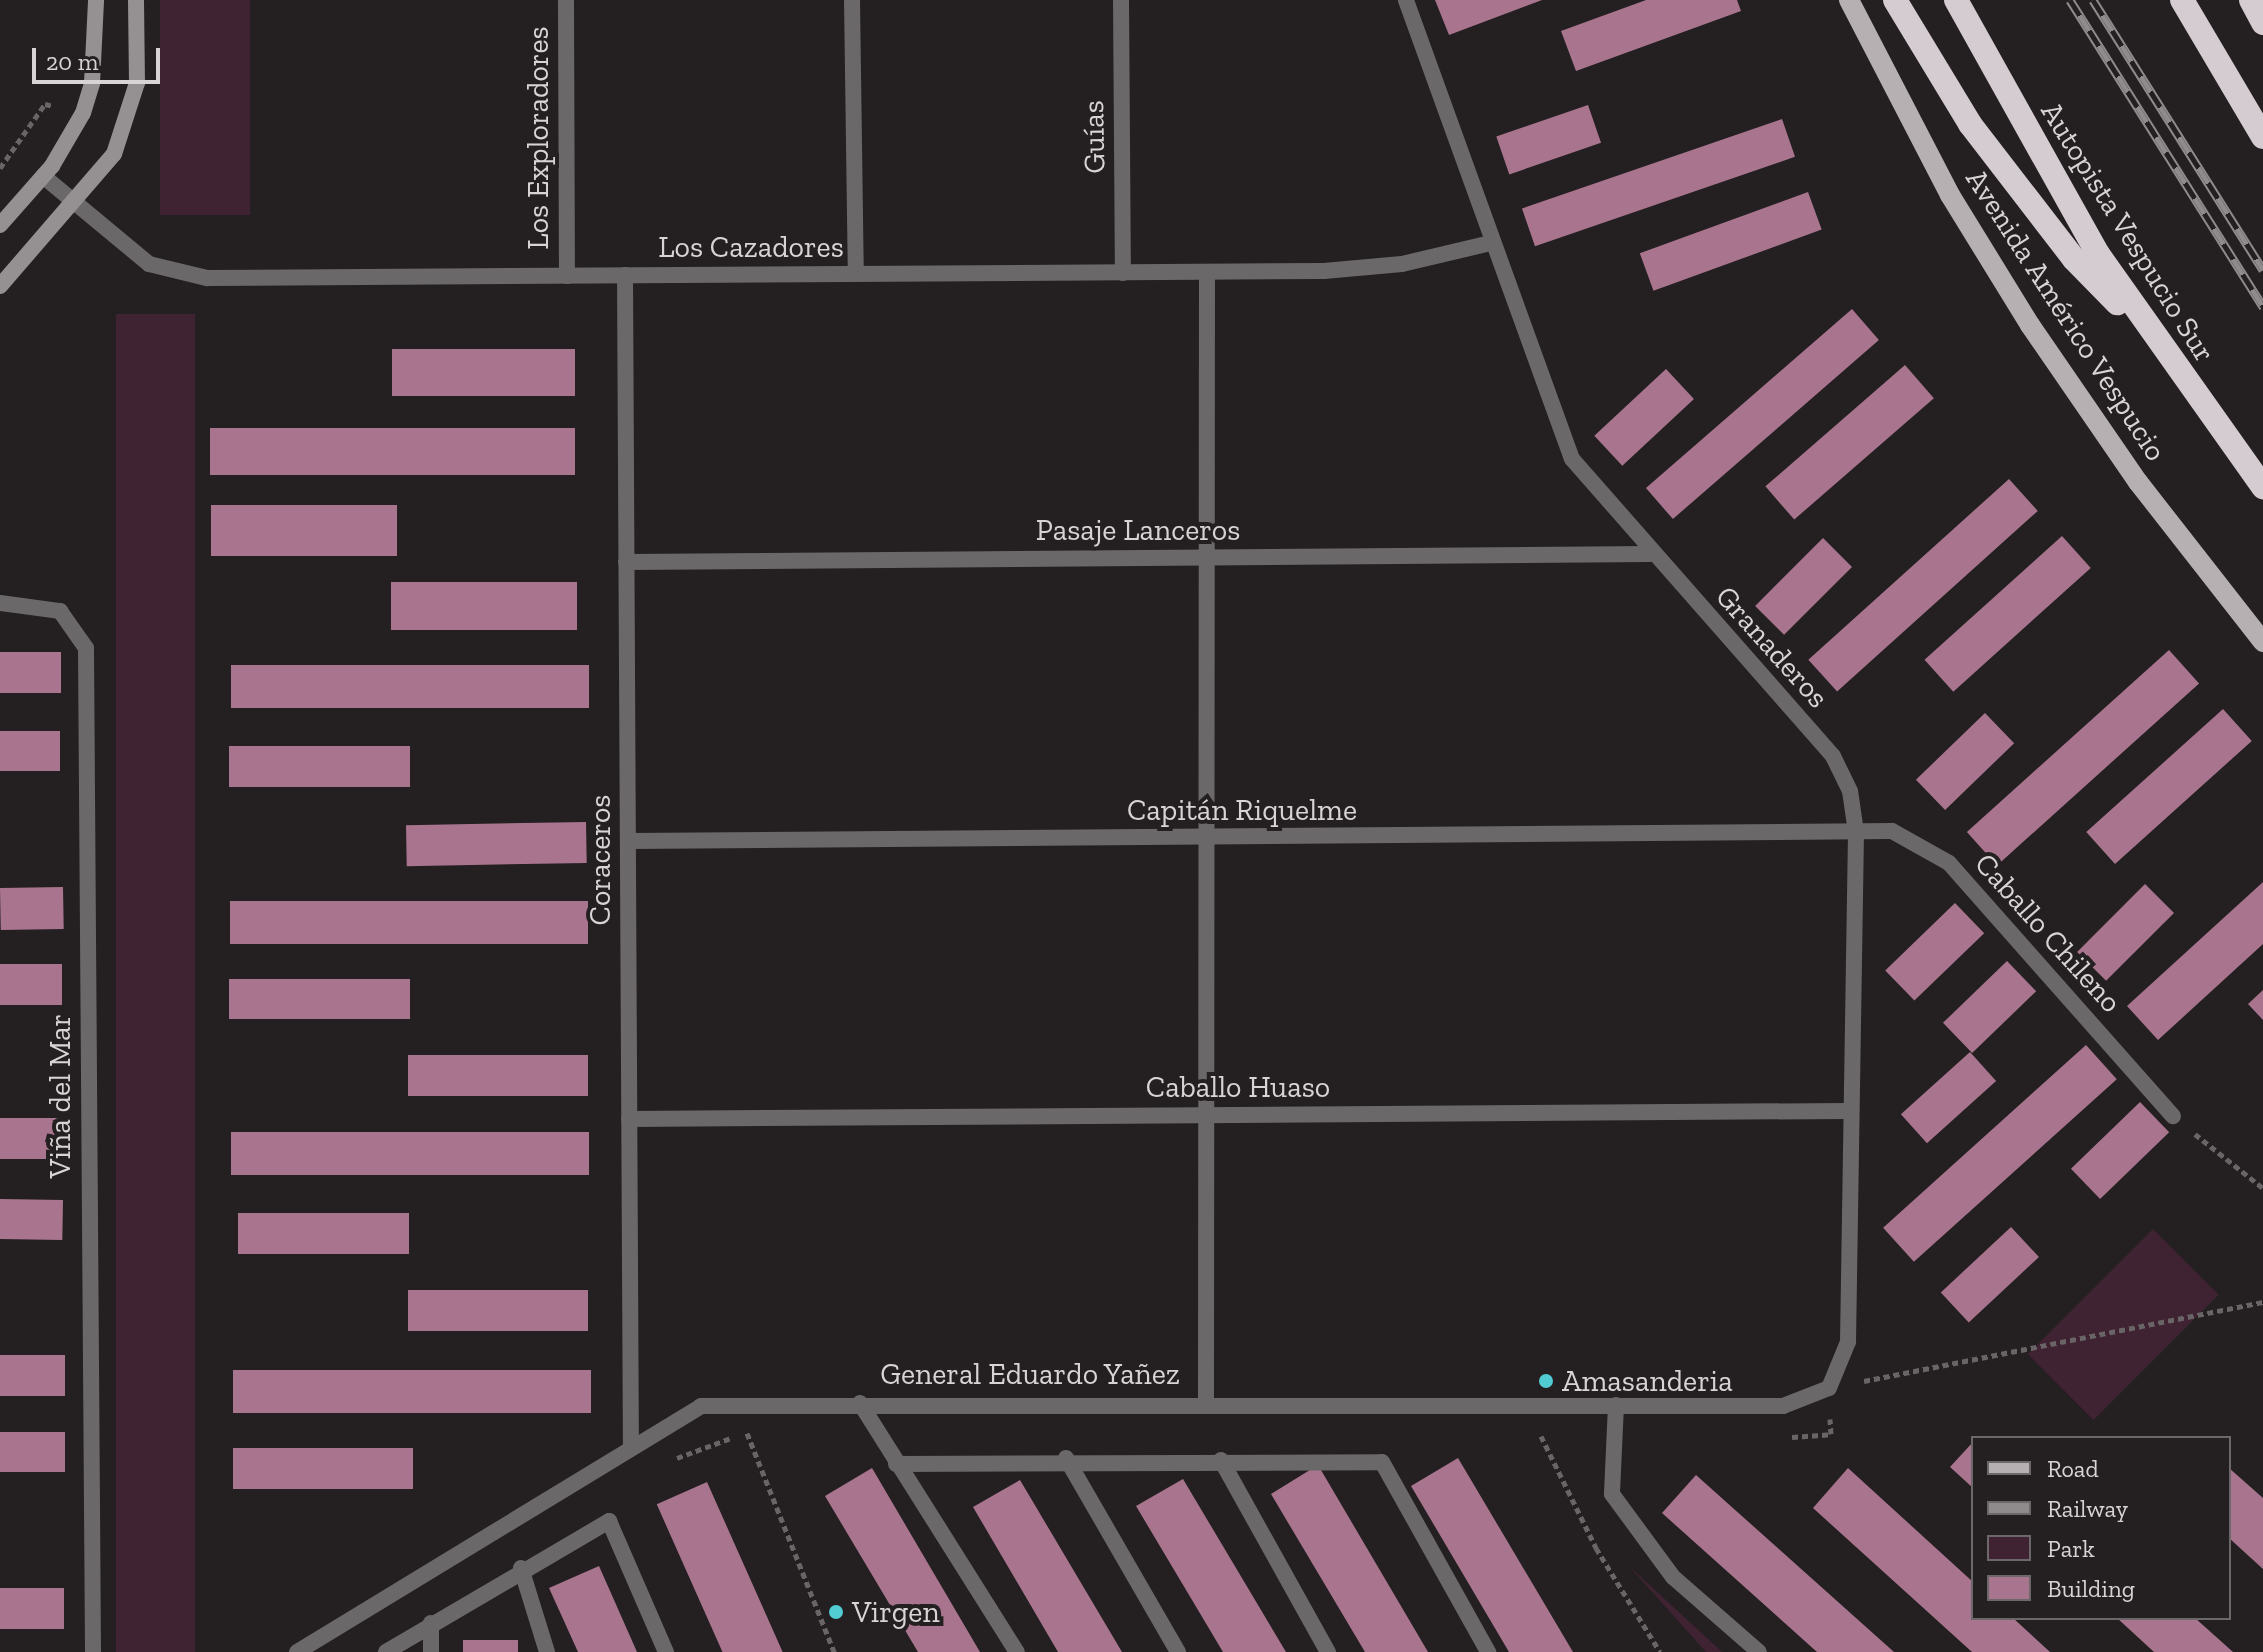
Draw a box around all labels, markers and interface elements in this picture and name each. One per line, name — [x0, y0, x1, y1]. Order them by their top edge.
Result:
street label: Los Exploradores — [520, 26, 556, 250]
scale bar — [36, 32, 164, 82]
text: 20 m — [46, 47, 98, 76]
street label: Autopista Vespucio Sur — [2033, 95, 2223, 369]
street label: Guías — [1075, 100, 1113, 174]
street label: Avenida Américo Vespucio — [1958, 162, 2174, 468]
street label: Los Cazadores — [658, 229, 844, 265]
street label: Pasaje Lanceros — [1036, 512, 1240, 548]
street label: Granaderos — [1708, 579, 1836, 715]
street label: Capitán Riquelme — [1127, 792, 1357, 828]
street label: Coraceros — [582, 795, 618, 925]
street label: Caballo Chileno — [1967, 846, 2129, 1020]
street label: Viña del Mar — [42, 1014, 78, 1178]
street label: Caballo Huaso — [1146, 1069, 1330, 1105]
street label: General Eduardo Yañez — [880, 1356, 1180, 1392]
place label: Amasanderia — [1562, 1363, 1733, 1399]
marker: Amasanderia — [1537, 1372, 1555, 1390]
legend — [1971, 1436, 2231, 1620]
text: Road — [2047, 1454, 2099, 1483]
text: Railway — [2047, 1494, 2128, 1523]
text: Park — [2047, 1534, 2095, 1563]
text: Building — [2047, 1574, 2135, 1603]
place label: Virgen — [852, 1594, 940, 1630]
marker: Virgen — [827, 1603, 845, 1621]

